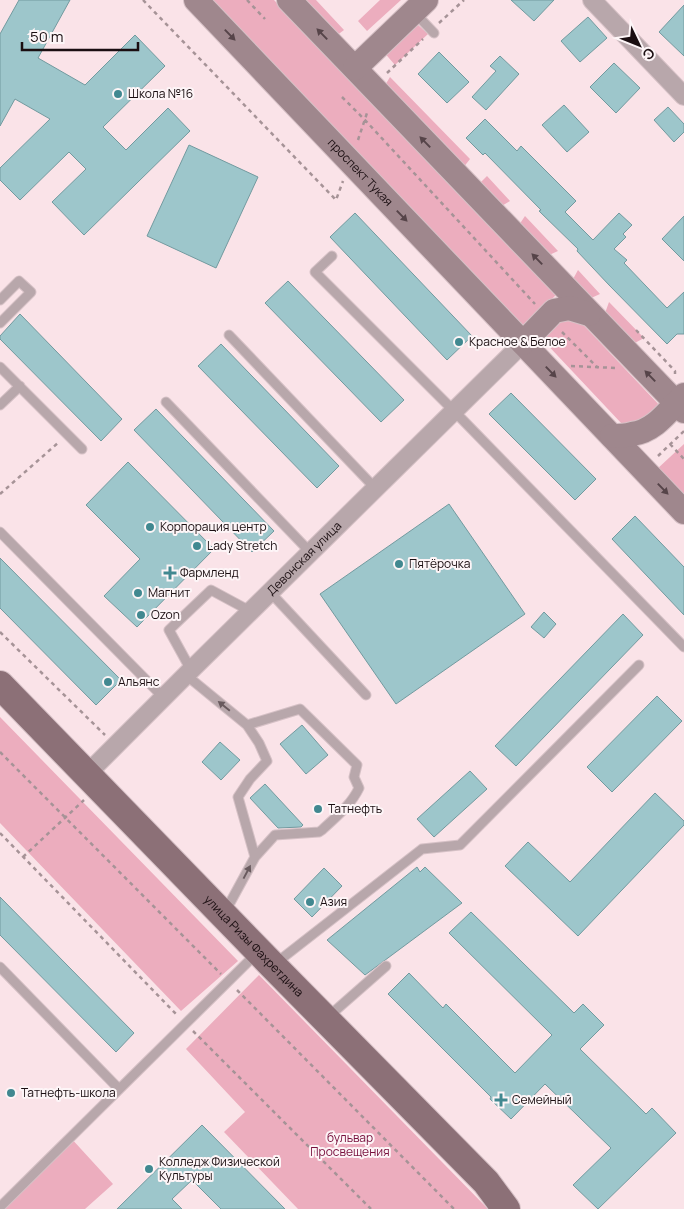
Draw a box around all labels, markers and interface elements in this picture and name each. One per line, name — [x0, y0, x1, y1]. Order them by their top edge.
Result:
scale bar — [22, 20, 139, 52]
north arrow — [614, 20, 664, 70]
text: 50 m — [30, 26, 64, 47]
one-way arrow — [316, 28, 328, 40]
one-way arrow — [224, 29, 236, 41]
text: С — [638, 44, 659, 64]
place label: Школа №16 — [128, 85, 193, 102]
marker: Школа №16 — [112, 88, 124, 100]
street label: проспект Тукая — [324, 134, 397, 210]
one-way arrow — [419, 136, 431, 148]
one-way arrow — [396, 210, 408, 222]
one-way arrow — [531, 254, 543, 266]
place label: Красное & Белое — [469, 333, 566, 350]
marker: Красное & Белое — [453, 336, 465, 348]
one-way arrow — [545, 365, 557, 377]
one-way arrow — [644, 371, 656, 383]
one-way arrow — [657, 483, 669, 495]
street label: Девонская улица — [263, 517, 345, 599]
place label: Корпорация центр — [160, 518, 267, 535]
marker: Корпорация центр — [144, 521, 156, 533]
place label: Lady Stretch — [207, 537, 277, 554]
marker: Lady Stretch — [191, 540, 203, 552]
place label: Пятёрочка — [409, 555, 470, 572]
marker: Пятёрочка — [393, 558, 405, 570]
place label: Фармленд — [180, 564, 239, 581]
marker: Фармленд — [164, 567, 176, 579]
place label: Магнит — [148, 584, 190, 601]
marker: Магнит — [132, 587, 144, 599]
place label: Ozon — [151, 606, 180, 623]
marker: Ozon — [135, 609, 147, 621]
place label: Альянс — [118, 673, 160, 690]
marker: Альянс — [102, 676, 114, 688]
one-way arrow — [218, 701, 231, 712]
place label: Татнефть — [328, 800, 382, 817]
marker: Татнефть — [312, 803, 324, 815]
one-way arrow — [243, 865, 251, 879]
street label: улица Ризы Фахретдина — [200, 891, 308, 1000]
place label: Азия — [320, 893, 347, 910]
marker: Азия — [304, 896, 316, 908]
place label: Татнефть-школа — [21, 1084, 116, 1101]
marker: Татнефть-школа — [5, 1087, 17, 1099]
place label: Семейный — [512, 1091, 572, 1108]
marker: Семейный — [494, 1093, 508, 1107]
park label: бульвар Просвещения — [310, 1129, 390, 1160]
place label: Колледж Физической Культуры — [159, 1153, 280, 1184]
marker: Колледж Физической Культуры — [143, 1163, 155, 1175]

